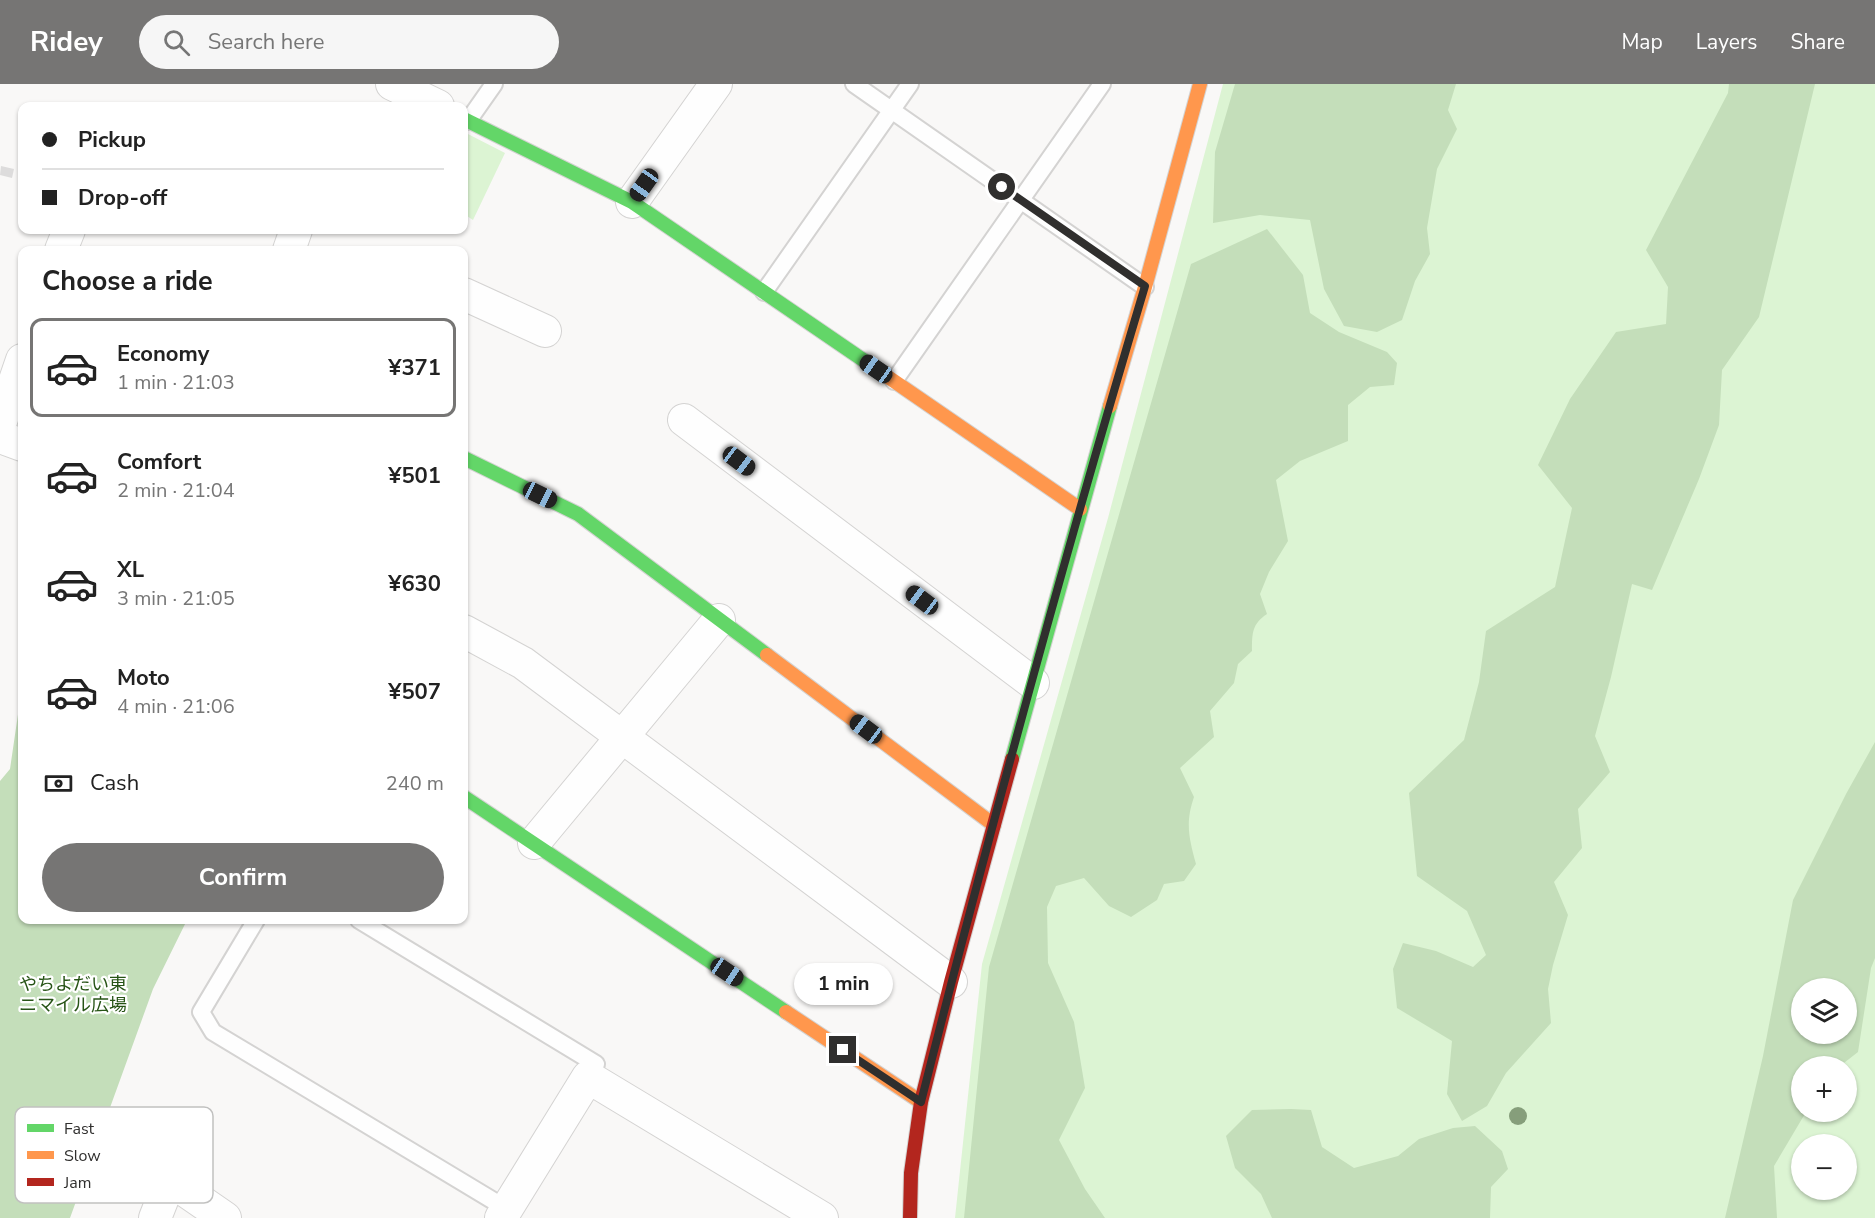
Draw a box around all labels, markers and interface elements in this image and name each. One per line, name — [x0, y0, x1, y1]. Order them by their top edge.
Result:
search box — [139, 15, 559, 69]
text: Ridey — [30, 23, 103, 61]
icon: search — [160, 26, 193, 59]
text: Search here — [208, 27, 324, 57]
text: Map — [1621, 28, 1663, 56]
text: Layers — [1696, 28, 1757, 56]
text: Share — [1790, 28, 1845, 56]
text: Pickup — [78, 125, 146, 155]
car — [626, 165, 662, 205]
route start — [988, 173, 1015, 200]
text: Drop-off — [78, 183, 167, 213]
text: Choose a ride — [42, 263, 213, 300]
text: Economy — [117, 339, 209, 369]
icon: car — [45, 341, 99, 395]
car — [856, 351, 896, 387]
text: ¥371 — [388, 353, 441, 383]
text: 1 min · 21:03 — [117, 369, 235, 396]
car — [719, 443, 759, 479]
text: Comfort — [117, 447, 201, 477]
icon: car — [45, 449, 99, 503]
text: ¥501 — [388, 461, 441, 491]
text: 2 min · 21:04 — [117, 477, 235, 504]
car — [520, 479, 560, 511]
text: XL — [117, 555, 144, 585]
icon: car — [45, 557, 99, 611]
text: ¥630 — [388, 569, 441, 599]
car — [902, 582, 942, 618]
text: 3 min · 21:05 — [117, 585, 235, 612]
text: Moto — [117, 663, 170, 693]
icon: car — [45, 665, 99, 719]
text: ¥507 — [388, 677, 441, 707]
text: 4 min · 21:06 — [117, 693, 235, 720]
car — [846, 711, 886, 747]
icon: cash — [42, 767, 75, 800]
text: Cash — [90, 768, 139, 798]
text: 240 m — [386, 770, 444, 797]
button: Confirm — [42, 843, 444, 912]
car — [707, 954, 747, 990]
callout: 1 min — [794, 963, 892, 1005]
text: 1 min — [818, 970, 869, 997]
park label: やちよだい東 ニマイル広場 — [19, 972, 127, 1017]
map controls — [1791, 978, 1857, 1200]
button: layers — [1791, 978, 1857, 1044]
route end — [829, 1036, 856, 1063]
button: + — [1791, 1056, 1857, 1122]
legend — [15, 1107, 213, 1203]
text: Fast — [64, 1118, 95, 1140]
button: − — [1791, 1134, 1857, 1200]
text: Slow — [64, 1145, 101, 1167]
text: Jam — [63, 1172, 91, 1194]

